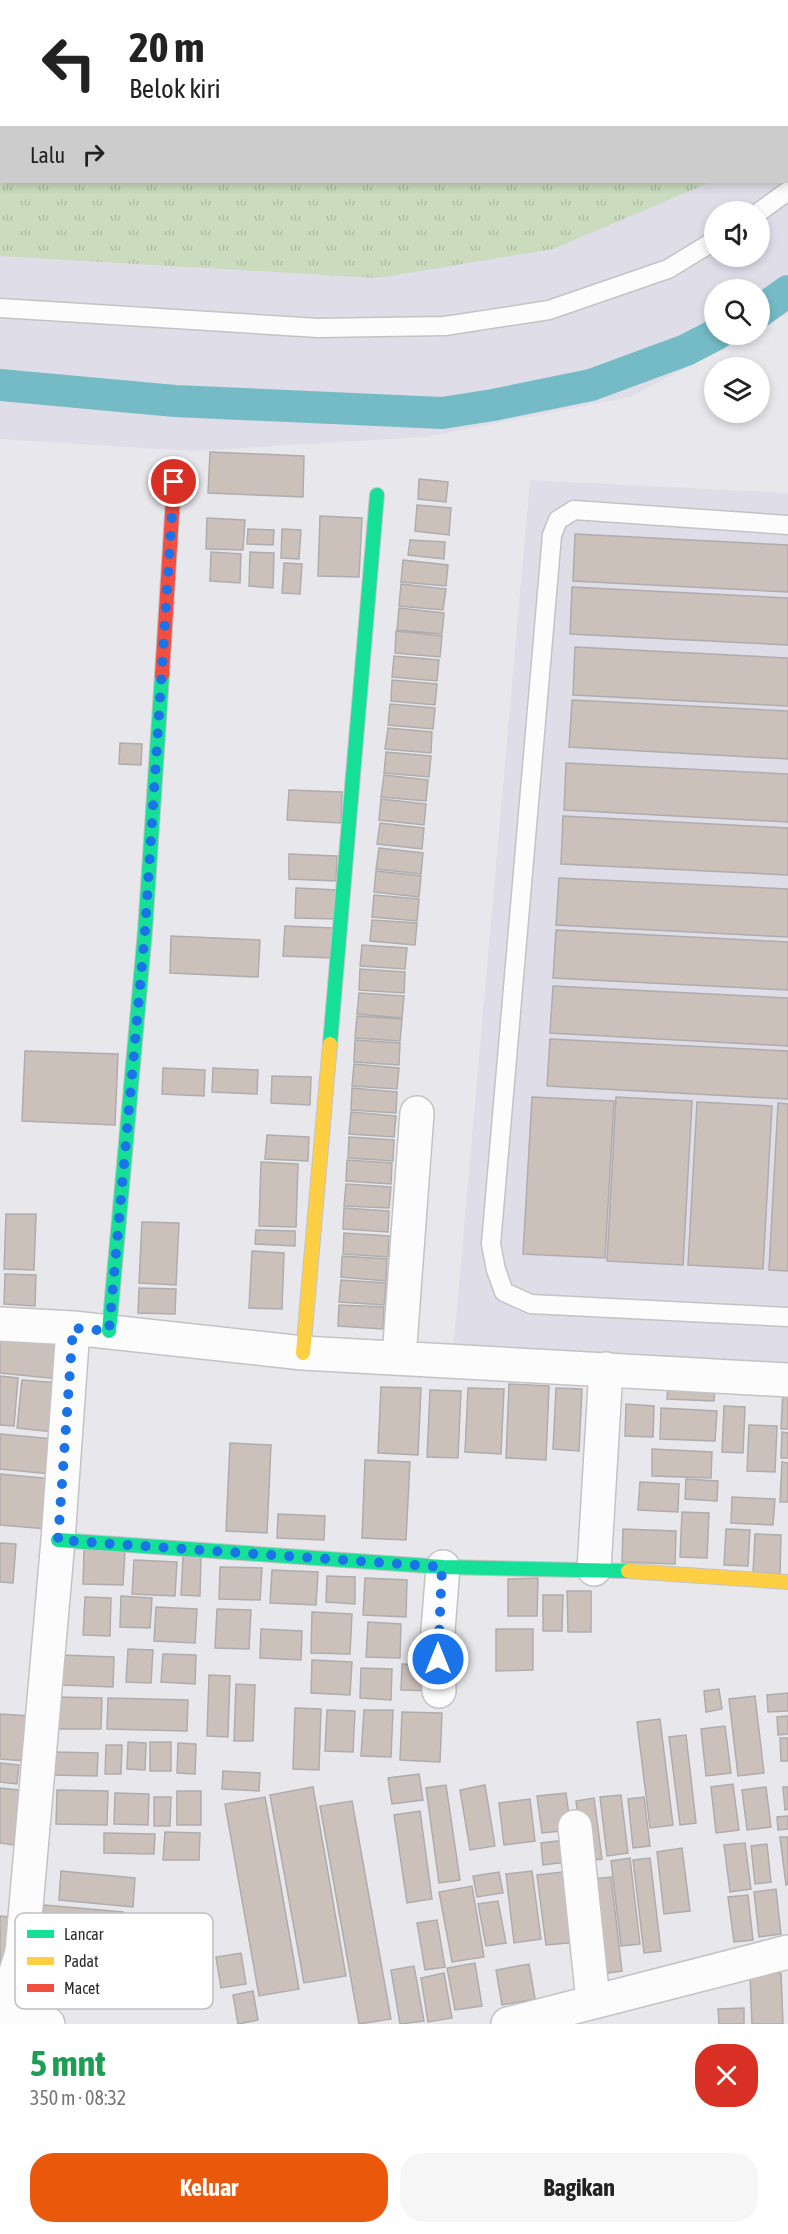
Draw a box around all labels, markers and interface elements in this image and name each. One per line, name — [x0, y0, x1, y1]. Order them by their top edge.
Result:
text: 20 m — [129, 23, 204, 71]
icon: left — [30, 24, 108, 102]
text: Belok kiri — [129, 73, 221, 104]
icon: right — [77, 138, 110, 171]
text: Lalu — [30, 142, 65, 168]
map controls — [704, 201, 770, 423]
button: sound — [704, 201, 770, 267]
button: search — [704, 279, 770, 345]
button: layers — [704, 357, 770, 423]
pin — [148, 456, 199, 507]
icon: arrive — [157, 465, 190, 498]
position arrow — [406, 1627, 470, 1691]
legend — [15, 1913, 213, 2009]
text: Lancar — [64, 1925, 104, 1943]
text: Padat — [64, 1952, 99, 1970]
text: Macet — [64, 1979, 100, 1997]
text: 5 mnt — [30, 2042, 106, 2084]
button: close — [695, 2044, 758, 2107]
text: 350 m · 08:32 — [30, 2086, 126, 2109]
button: Keluar — [30, 2153, 388, 2222]
button: Bagikan — [400, 2153, 758, 2222]

